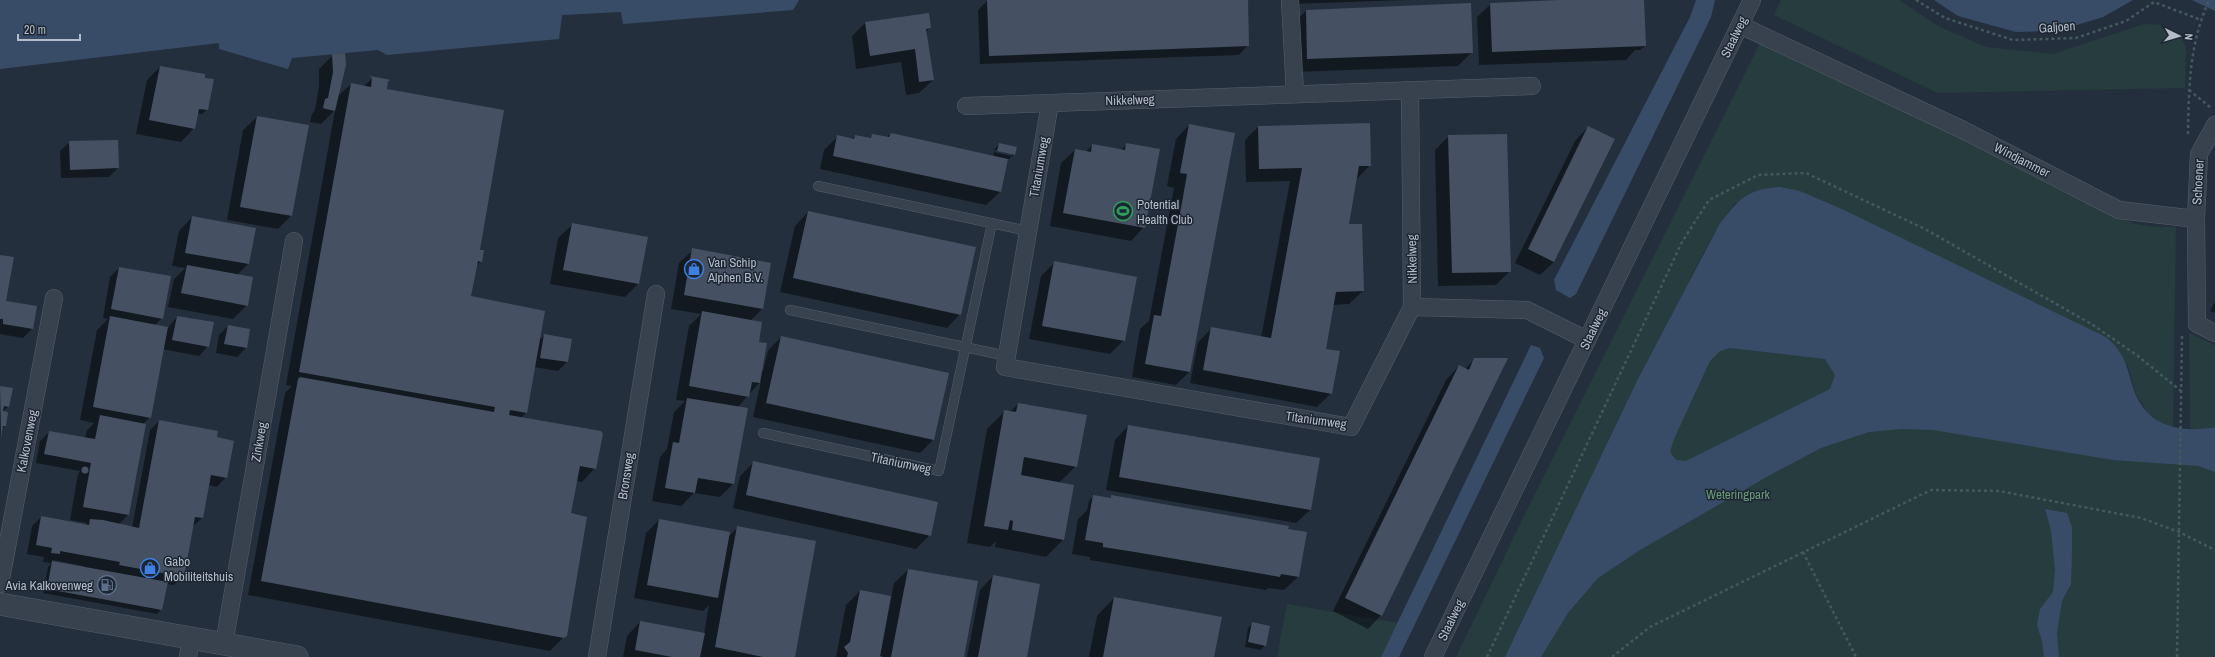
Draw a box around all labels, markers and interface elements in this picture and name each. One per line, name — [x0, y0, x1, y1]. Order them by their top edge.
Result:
street label: Staalweg — [1717, 14, 1751, 60]
scale bar — [18, 16, 80, 42]
north arrow — [2159, 16, 2199, 56]
street label: Galjoen — [2038, 17, 2076, 37]
text: 20 m — [24, 22, 46, 38]
text: N — [2182, 33, 2196, 41]
street label: Nikkelweg — [1105, 91, 1155, 109]
street label: Titaniumweg — [1025, 135, 1053, 199]
street label: Windjammer — [1991, 139, 2053, 181]
street label: Schoener — [2188, 158, 2208, 205]
place label: Potential Health Club — [1137, 196, 1193, 228]
sports icon: Potential Health Club — [1112, 200, 1134, 222]
street label: Nikkelweg — [1403, 234, 1421, 284]
place label: Van Schip Alphen B.V. — [707, 254, 763, 286]
shop icon: Van Schip Alphen B.V. — [683, 258, 705, 280]
street label: Staalweg — [1576, 306, 1610, 352]
street label: Titaniumweg — [1284, 407, 1348, 433]
street label: Kalkovenweg — [13, 408, 41, 474]
street label: Zinkweg — [247, 421, 271, 463]
street label: Titaniumweg — [869, 448, 933, 478]
street label: Bronsweg — [614, 451, 638, 501]
park label: Weteringpark — [1706, 486, 1771, 503]
place label: Gabo Mobiliteitshuis — [164, 553, 233, 585]
shop icon: Gabo Mobiliteitshuis — [139, 557, 161, 579]
fuel station icon: Avia Kalkovenweg — [96, 574, 118, 596]
place label: Avia Kalkovenweg — [4, 577, 93, 594]
street label: Staalweg — [1434, 597, 1468, 643]

